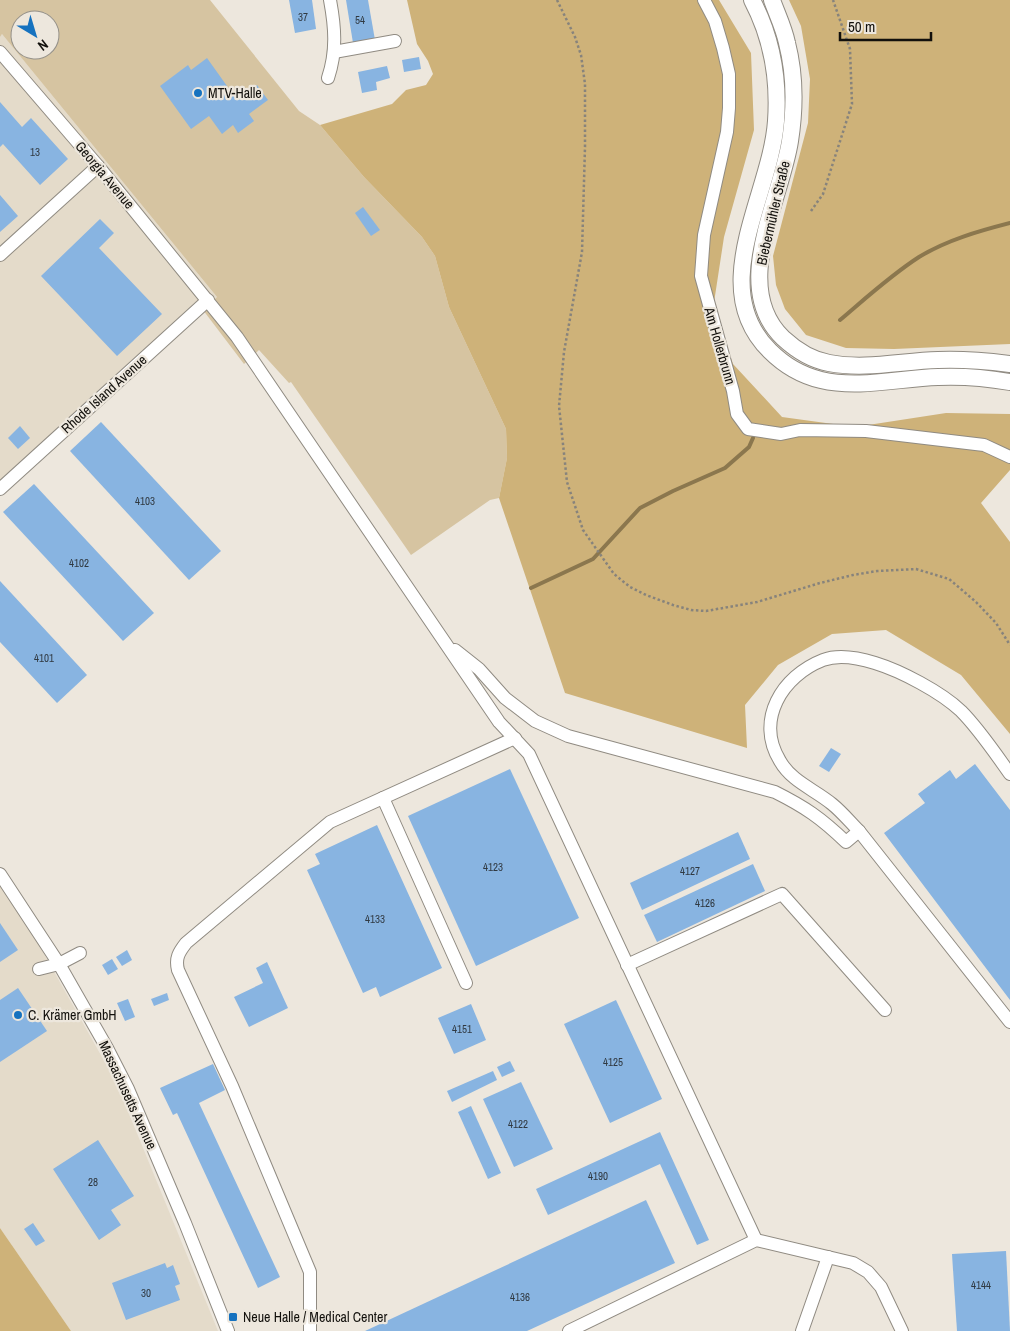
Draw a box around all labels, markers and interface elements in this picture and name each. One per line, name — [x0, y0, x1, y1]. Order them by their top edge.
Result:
north arrow — [10, 10, 60, 60]
house number: 37 — [298, 10, 308, 24]
scale bar — [840, 10, 931, 42]
house number: 54 — [355, 13, 365, 27]
text: 50 m — [848, 16, 875, 37]
text: N — [34, 36, 52, 55]
place label: MTV-Halle — [208, 84, 262, 102]
marker: MTV-Halle — [192, 87, 204, 99]
street label: Georgia Avenue — [71, 138, 139, 212]
house number: 13 — [30, 145, 40, 159]
street label: Biebermühler Straße — [752, 159, 794, 267]
street label: Am Hollerbrunn — [700, 304, 740, 387]
street label: Rhode Island Avenue — [57, 351, 151, 437]
house number: 4103 — [135, 494, 155, 508]
house number: 4102 — [69, 556, 89, 570]
house number: 4101 — [34, 651, 54, 665]
house number: 4123 — [483, 860, 503, 874]
house number: 4127 — [680, 864, 700, 878]
house number: 4126 — [695, 896, 715, 910]
house number: 4133 — [365, 912, 385, 926]
place label: C. Krämer GmbH — [28, 1006, 117, 1024]
marker: C. Krämer GmbH — [12, 1009, 24, 1021]
house number: 4151 — [452, 1022, 472, 1036]
street label: Massachusetts Avenue — [95, 1038, 161, 1152]
house number: 4125 — [603, 1055, 623, 1069]
house number: 4122 — [508, 1117, 528, 1131]
house number: 4190 — [588, 1169, 608, 1183]
house number: 28 — [88, 1175, 98, 1189]
house number: 4144 — [971, 1278, 991, 1292]
house number: 30 — [141, 1286, 151, 1300]
house number: 4136 — [510, 1290, 530, 1304]
place label: Neue Halle / Medical Center — [243, 1308, 387, 1326]
marker: Neue Halle / Medical Center — [227, 1311, 239, 1323]

